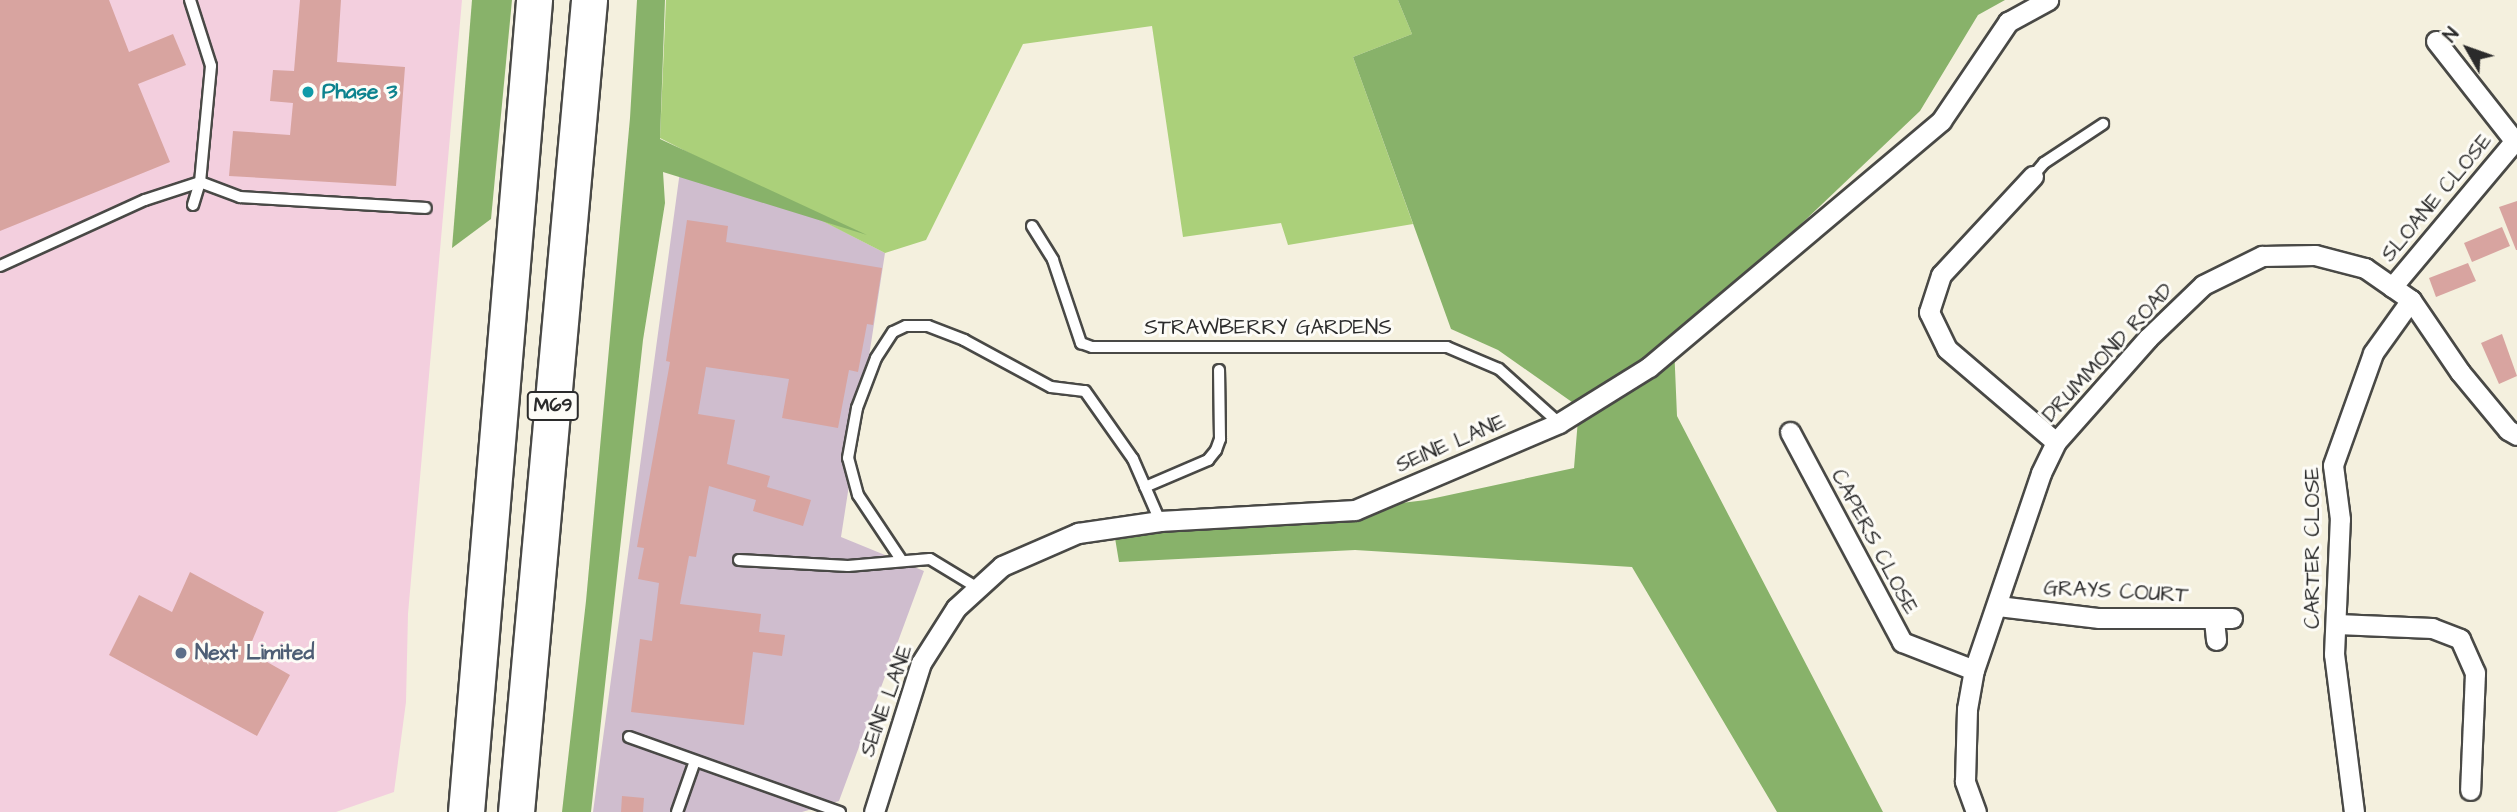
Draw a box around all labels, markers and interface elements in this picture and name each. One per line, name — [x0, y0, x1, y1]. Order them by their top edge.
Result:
north arrow — [2433, 14, 2503, 84]
text: N — [2437, 22, 2466, 48]
place label: Phase 3 — [322, 79, 397, 105]
marker: Phase 3 — [300, 84, 316, 100]
street label: SLOANE CLOSE — [2376, 129, 2498, 267]
street label: DRUMMOND ROAD — [2037, 278, 2179, 428]
street label: STRAWBERRY GARDENS — [1144, 315, 1392, 341]
road number: M69 — [527, 390, 579, 422]
street label: SEINE LANE — [1392, 410, 1510, 478]
street label: CAPERS CLOSE — [1825, 465, 1923, 619]
street label: CARTER CLOSE — [2300, 467, 2326, 629]
street label: GRAYS COURT — [2043, 576, 2189, 608]
place label: Next Limited — [195, 640, 314, 666]
street label: SEINE LANE — [855, 642, 919, 760]
marker: Next Limited — [173, 645, 189, 661]

